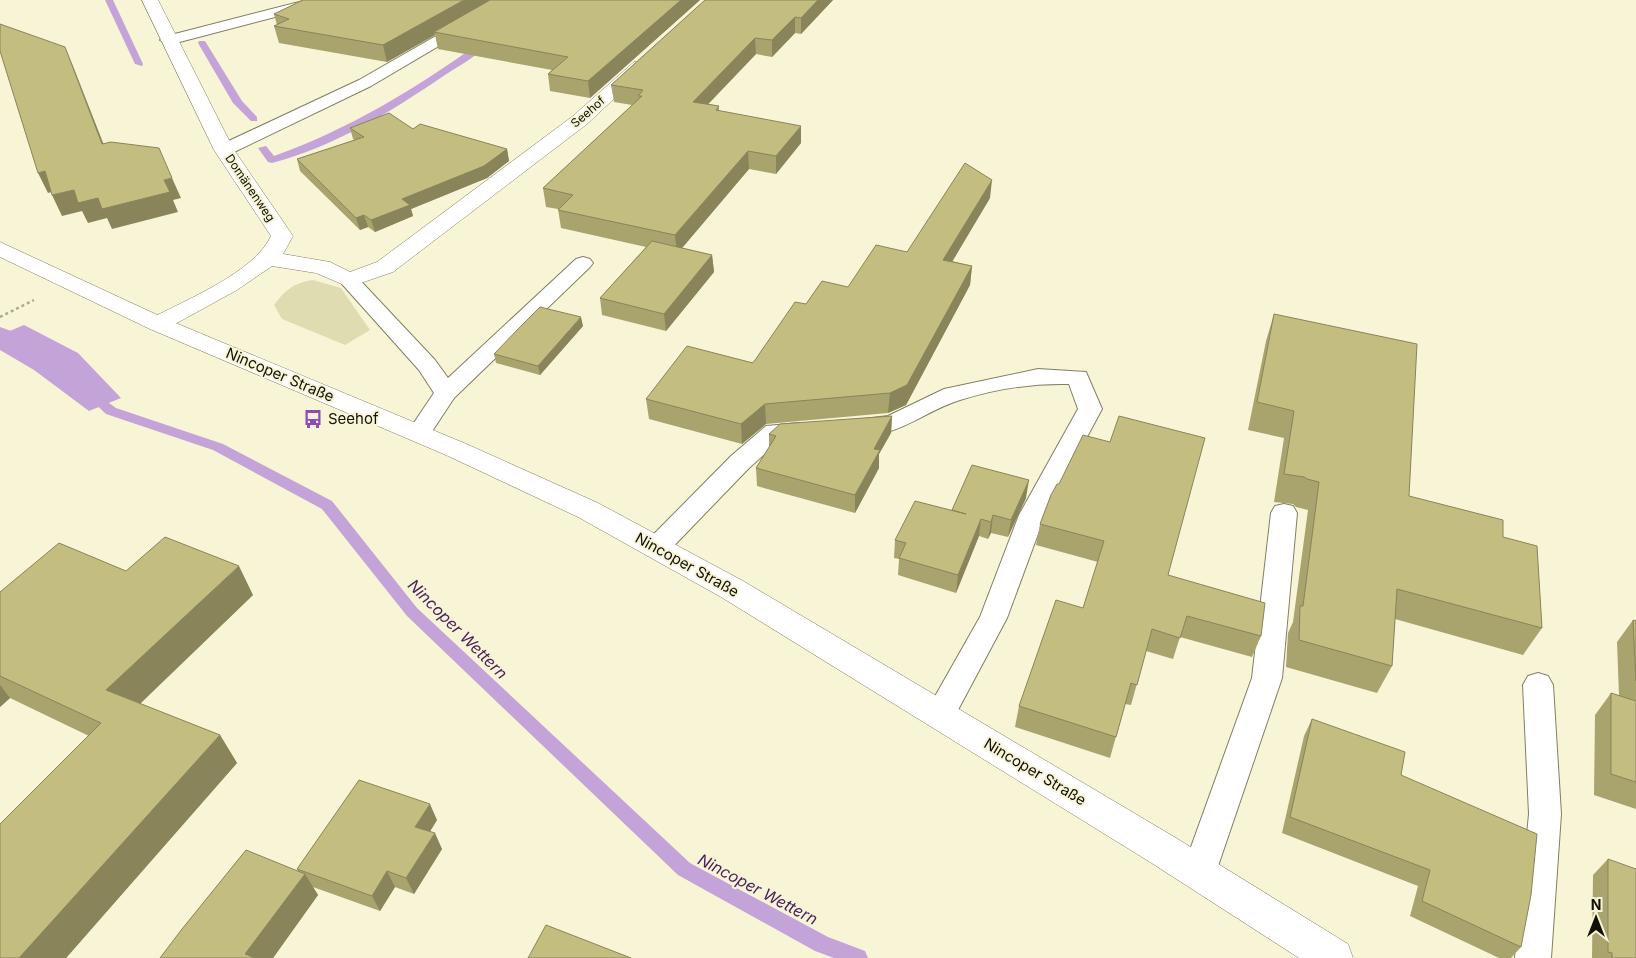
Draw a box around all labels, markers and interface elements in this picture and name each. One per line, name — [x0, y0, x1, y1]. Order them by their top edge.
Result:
street label: Seehof — [567, 92, 608, 131]
street label: Domänenweg — [222, 151, 279, 224]
street label: Nincoper Straße — [223, 343, 337, 406]
bus stop icon: Seehof — [302, 408, 324, 430]
place label: Seehof — [328, 409, 379, 428]
street label: Nincoper Straße — [632, 528, 742, 601]
water label: Nincoper Wettern — [404, 575, 512, 683]
street label: Nincoper Straße — [981, 734, 1090, 810]
water label: Nincoper Wettern — [695, 849, 821, 929]
north arrow — [1571, 893, 1621, 943]
text: N — [1591, 896, 1601, 913]

